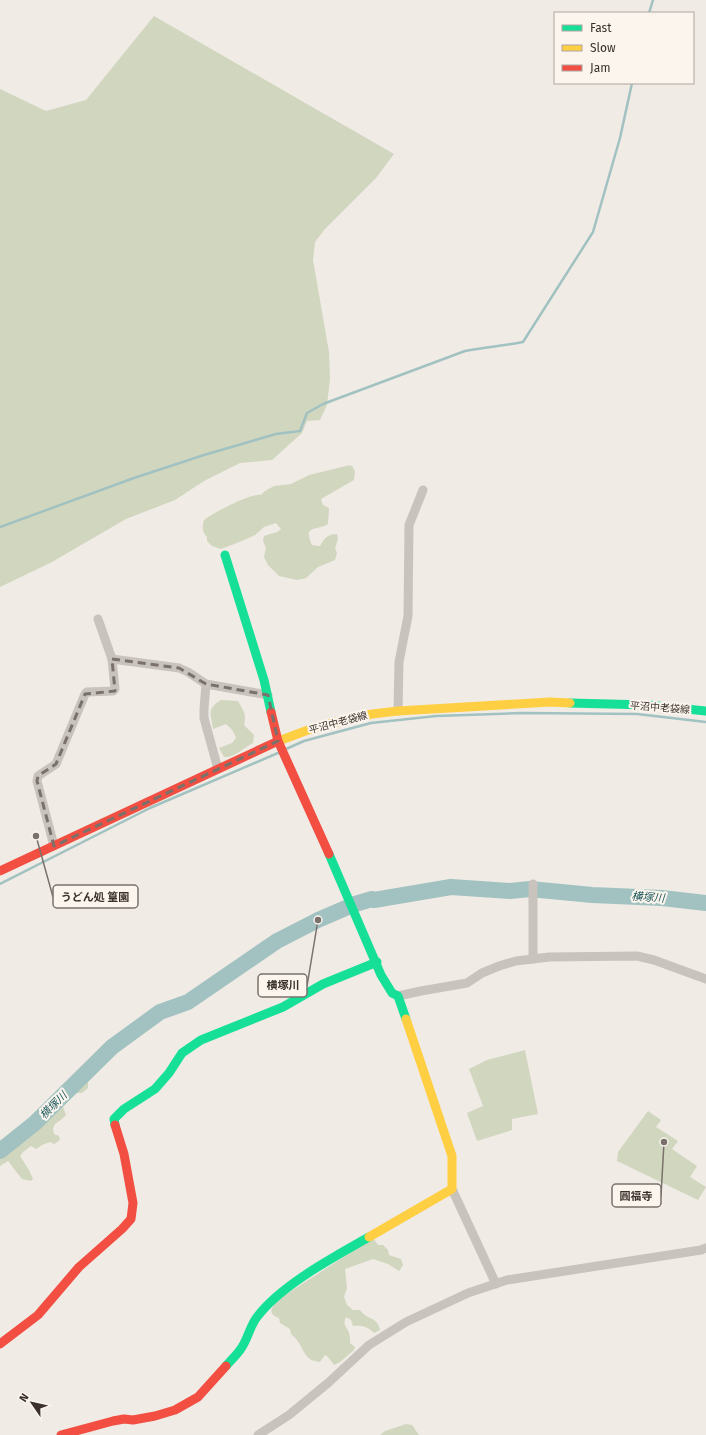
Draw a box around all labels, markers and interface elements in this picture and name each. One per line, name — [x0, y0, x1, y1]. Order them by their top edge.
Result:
legend — [554, 12, 694, 84]
text: Fast — [590, 21, 612, 35]
text: Slow — [590, 41, 616, 55]
text: Jam — [590, 61, 610, 75]
street label: 平沼中老袋線 — [630, 700, 690, 716]
street label: 平沼中老袋線 — [308, 709, 369, 737]
callout: うどん処 篁園 — [53, 885, 138, 908]
water label: 横塚川 — [631, 890, 666, 905]
text: うどん処 篁園 — [61, 891, 129, 904]
callout: 横塚川 — [258, 974, 307, 997]
text: 横塚川 — [267, 979, 300, 992]
water label: 横塚川 — [37, 1088, 70, 1122]
callout: 圓福寺 — [612, 1184, 661, 1207]
text: 圓福寺 — [620, 1190, 653, 1203]
north arrow — [12, 1383, 52, 1423]
text: N — [17, 1391, 32, 1404]

